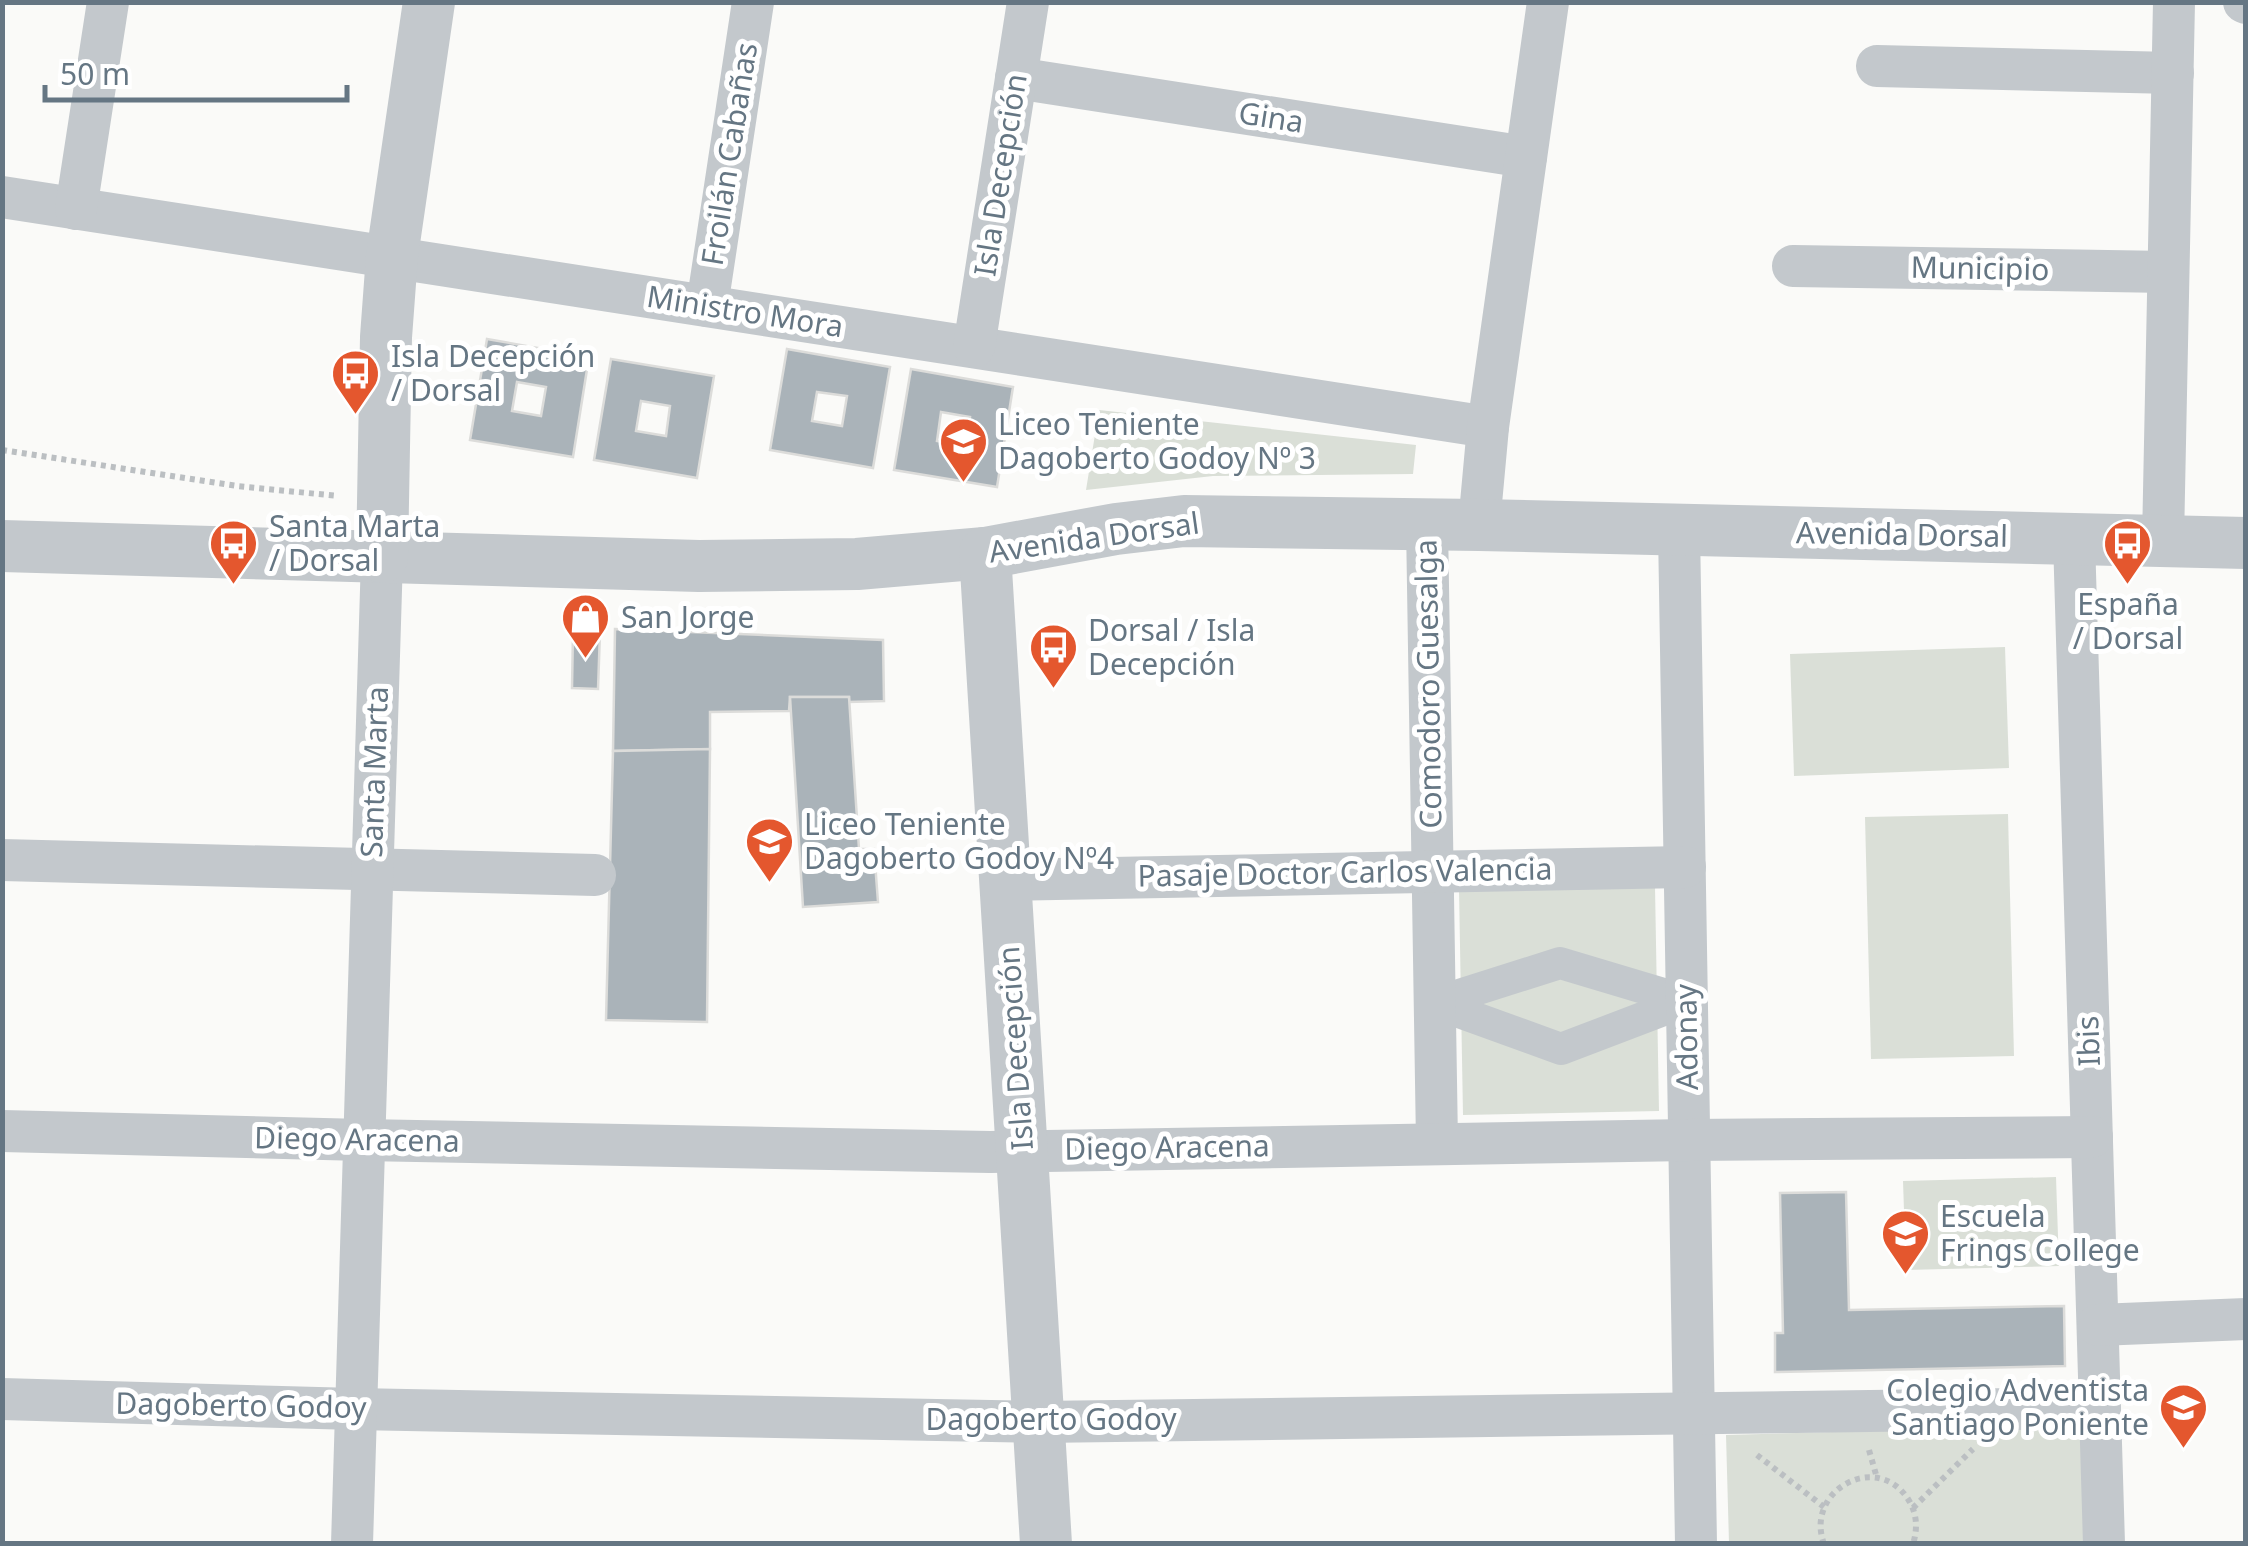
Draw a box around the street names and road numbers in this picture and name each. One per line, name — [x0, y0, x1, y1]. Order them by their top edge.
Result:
street label: Froilán Cabañas — [691, 39, 766, 268]
street label: Isla Decepción — [963, 71, 1036, 279]
street label: Gina — [1236, 91, 1307, 142]
street label: Municipio — [1910, 246, 2050, 289]
street label: Ministro Mora — [644, 275, 846, 346]
street label: Avenida Dorsal — [986, 501, 1202, 572]
street label: Avenida Dorsal — [1796, 511, 2008, 556]
street label: Comodoro Guesalga — [1404, 539, 1451, 829]
street label: Santa Marta — [350, 686, 397, 858]
street label: Pasaje Doctor Carlos Valencia — [1137, 847, 1553, 896]
street label: Isla Decepción — [987, 945, 1042, 1151]
street label: Adonay — [1664, 983, 1707, 1091]
street label: Ibis — [2066, 1015, 2109, 1067]
street label: Diego Aracena — [254, 1116, 460, 1161]
street label: Diego Aracena — [1064, 1124, 1270, 1169]
street label: Dagoberto Godoy — [115, 1382, 368, 1427]
street label: Dagoberto Godoy — [925, 1398, 1177, 1439]

